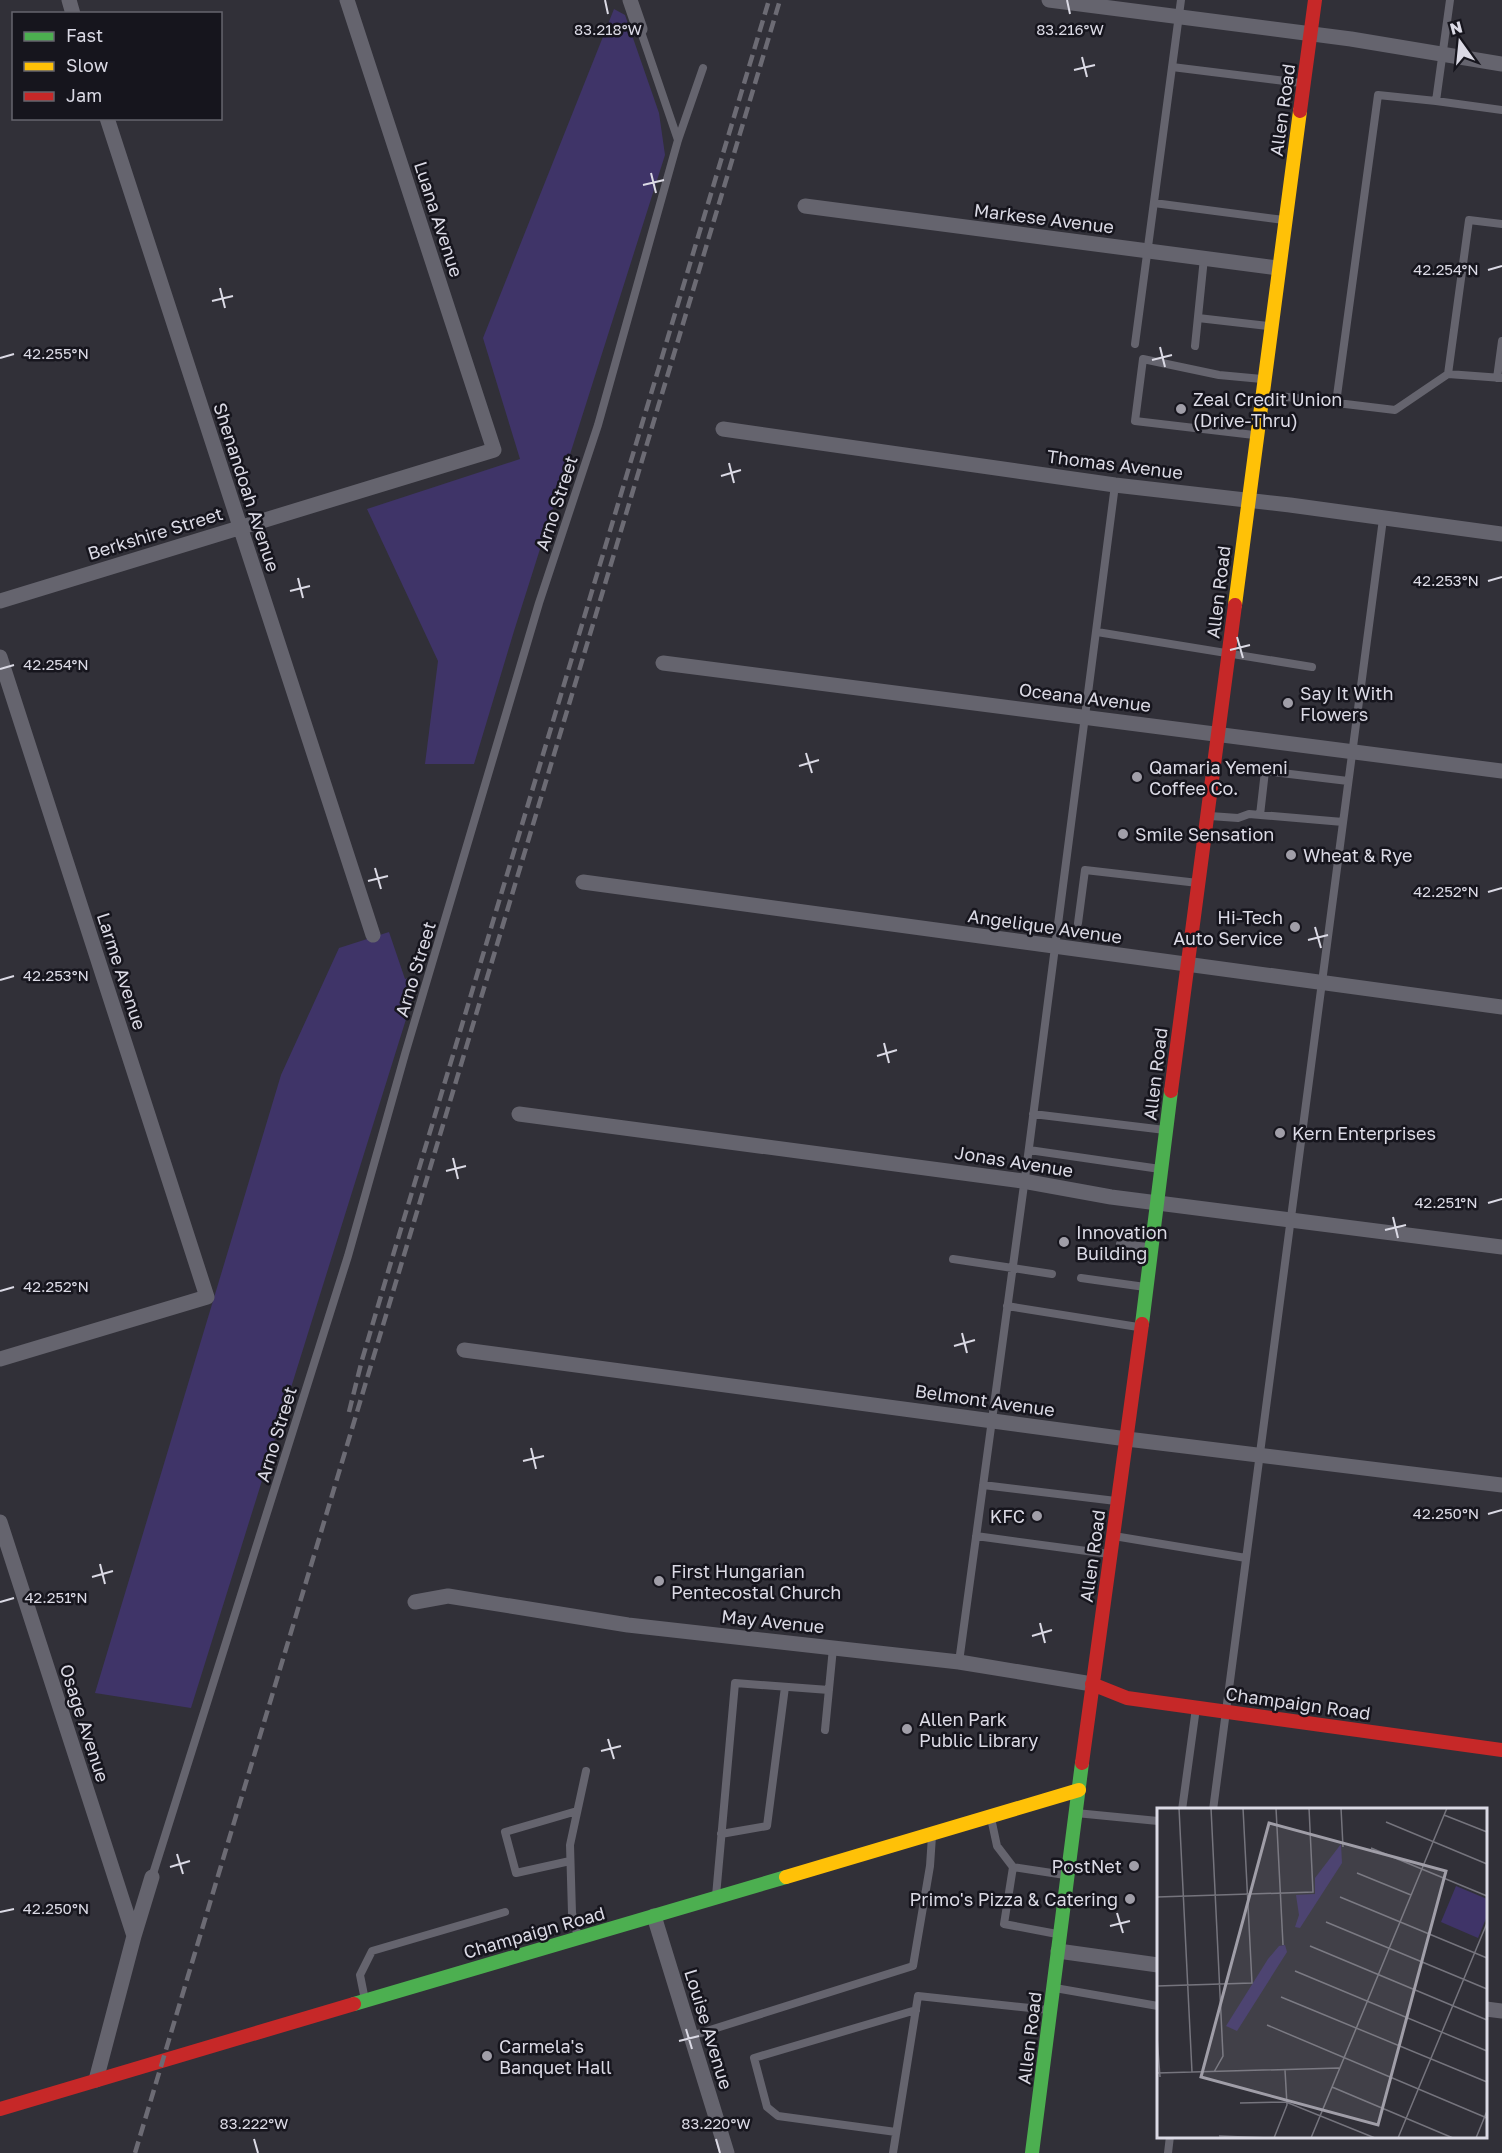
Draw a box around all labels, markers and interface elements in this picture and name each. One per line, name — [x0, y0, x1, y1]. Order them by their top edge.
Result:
legend — [12, 12, 222, 120]
north arrow — [1430, 12, 1490, 72]
text: N — [1448, 16, 1465, 39]
text: 83.218°W — [574, 20, 642, 38]
text: 83.216°W — [1036, 20, 1104, 38]
text: Fast — [66, 24, 103, 46]
text: Slow — [66, 54, 109, 76]
street label: Allen Road — [1265, 62, 1299, 158]
text: Jam — [66, 84, 102, 106]
street label: Luana Avenue — [410, 158, 468, 280]
street label: Markese Avenue — [973, 198, 1115, 238]
text: 42.254°N — [1413, 260, 1479, 278]
text: 42.255°N — [23, 344, 89, 362]
place label: Zeal Credit Union (Drive-Thru) — [1193, 388, 1342, 431]
street label: Shenandoah Avenue — [209, 400, 285, 574]
marker: Zeal Credit Union (Drive-Thru) — [1174, 402, 1188, 416]
street label: Thomas Avenue — [1046, 445, 1184, 483]
street label: Arno Street — [530, 453, 582, 553]
street label: Berkshire Street — [85, 502, 225, 564]
street label: Allen Road — [1201, 544, 1235, 640]
text: 42.253°N — [1413, 571, 1479, 589]
text: 42.254°N — [23, 655, 89, 673]
street label: Oceana Avenue — [1018, 678, 1152, 716]
place label: Say It With Flowers — [1300, 682, 1394, 725]
marker: Say It With Flowers — [1281, 696, 1295, 710]
place label: Qamaria Yemeni Coffee Co. — [1149, 756, 1288, 799]
marker: Qamaria Yemeni Coffee Co. — [1130, 770, 1144, 784]
place label: Smile Sensation — [1135, 823, 1274, 845]
marker: Smile Sensation — [1116, 827, 1130, 841]
place label: Wheat & Rye — [1303, 844, 1412, 866]
marker: Wheat & Rye — [1284, 848, 1298, 862]
text: 42.252°N — [1413, 882, 1479, 900]
street label: Angelique Avenue — [966, 904, 1124, 948]
place label: Hi-Tech Auto Service — [1173, 906, 1283, 949]
street label: Larme Avenue — [93, 910, 151, 1032]
street label: Arno Street — [390, 919, 440, 1019]
marker: Hi-Tech Auto Service — [1288, 920, 1302, 934]
text: 42.253°N — [23, 966, 89, 984]
street label: Allen Road — [1138, 1026, 1172, 1122]
place label: Kern Enterprises — [1292, 1122, 1436, 1144]
marker: Kern Enterprises — [1273, 1126, 1287, 1140]
street label: Jonas Avenue — [953, 1141, 1075, 1181]
text: 42.251°N — [1414, 1193, 1478, 1211]
place label: Innovation Building — [1076, 1221, 1168, 1264]
marker: Innovation Building — [1057, 1235, 1071, 1249]
text: 42.252°N — [23, 1277, 89, 1295]
street label: Belmont Avenue — [914, 1379, 1056, 1421]
street label: Arno Street — [251, 1384, 301, 1484]
text: 42.250°N — [1413, 1504, 1479, 1522]
place label: KFC — [990, 1505, 1025, 1527]
street label: Allen Road — [1075, 1508, 1109, 1604]
marker: KFC — [1030, 1509, 1044, 1523]
place label: First Hungarian Pentecostal Church — [671, 1560, 841, 1603]
marker: First Hungarian Pentecostal Church — [652, 1574, 666, 1588]
text: 42.251°N — [24, 1588, 88, 1606]
street label: May Avenue — [720, 1605, 826, 1637]
street label: Osage Avenue — [56, 1661, 114, 1785]
street label: Champaign Road — [1224, 1682, 1372, 1724]
place label: Allen Park Public Library — [919, 1708, 1038, 1751]
marker: Allen Park Public Library — [900, 1722, 914, 1736]
inset map — [1157, 1808, 1487, 2138]
place label: PostNet — [1052, 1855, 1122, 1877]
marker: PostNet — [1127, 1859, 1141, 1873]
place label: Primo's Pizza & Catering — [910, 1888, 1118, 1910]
marker: Primo's Pizza & Catering — [1123, 1892, 1137, 1906]
text: 42.250°N — [23, 1899, 89, 1917]
street label: Champaign Road — [461, 1901, 607, 1963]
street label: Louise Avenue — [680, 1966, 738, 2092]
street label: Allen Road — [1012, 1990, 1046, 2086]
place label: Carmela's Banquet Hall — [499, 2035, 612, 2078]
marker: Carmela's Banquet Hall — [480, 2049, 494, 2063]
text: 83.222°W — [220, 2114, 288, 2132]
text: 83.220°W — [681, 2114, 751, 2132]

